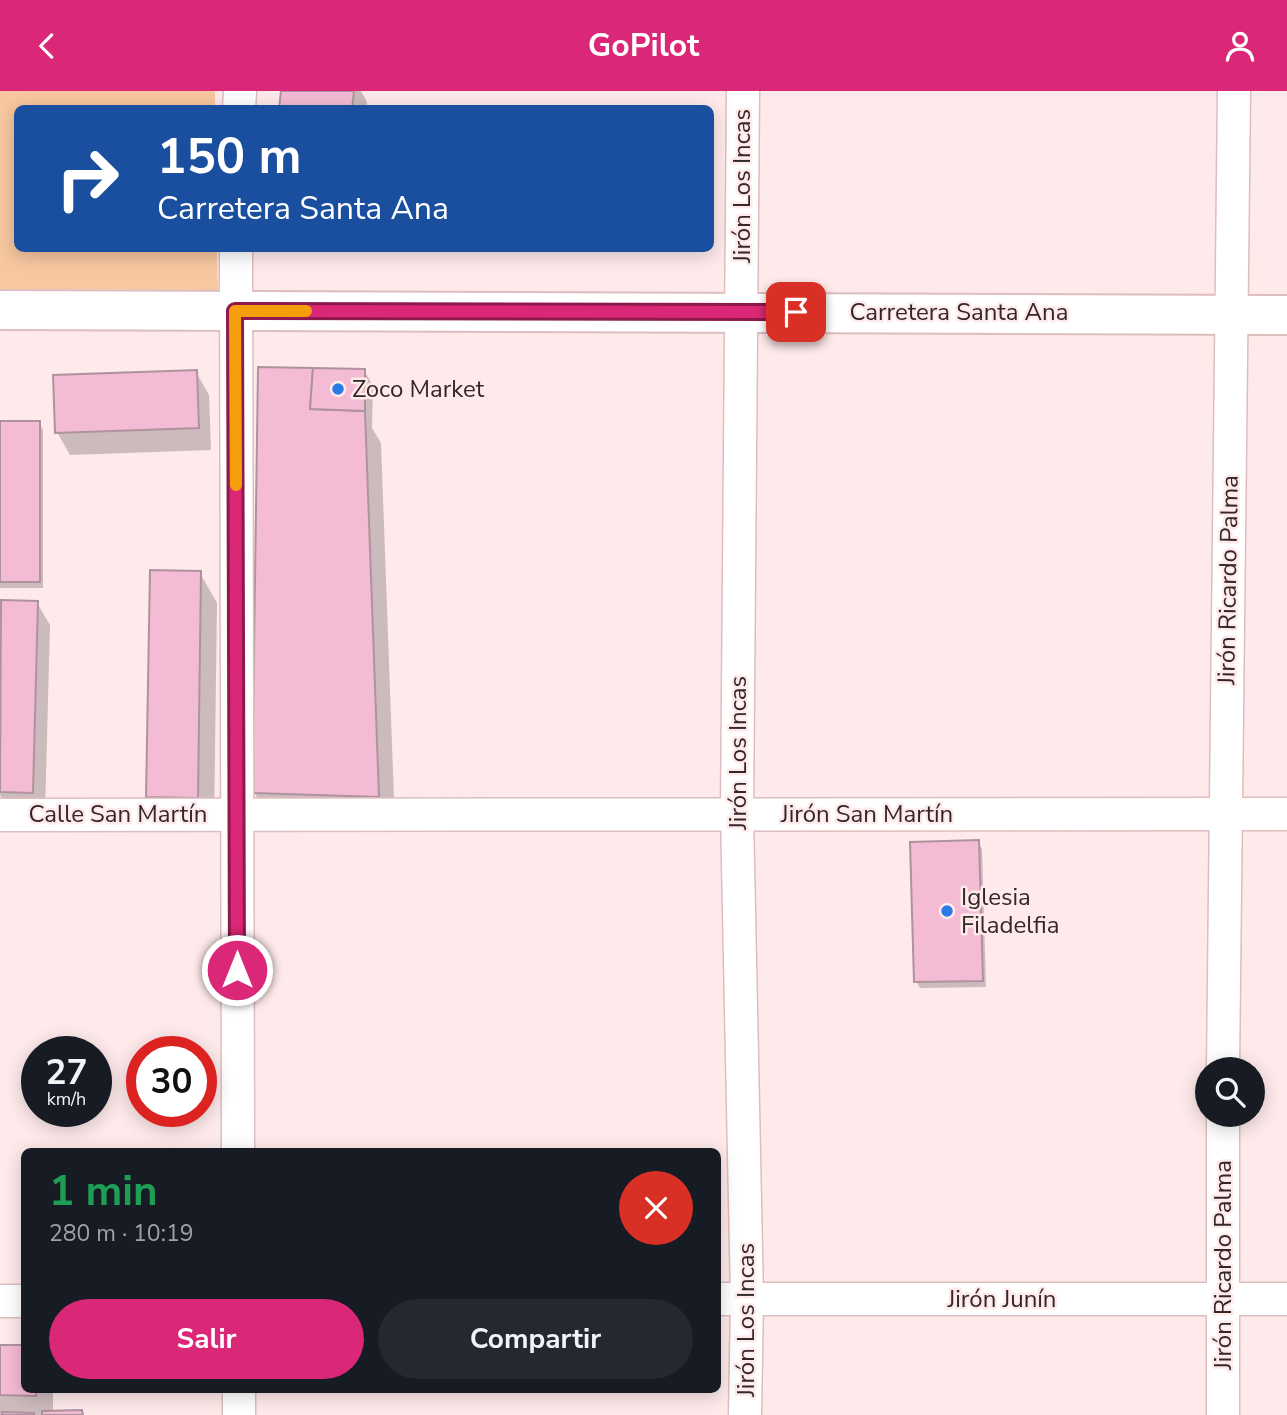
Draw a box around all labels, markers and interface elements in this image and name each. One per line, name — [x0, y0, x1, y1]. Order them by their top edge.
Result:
text: GoPilot — [588, 24, 699, 67]
icon: back — [28, 27, 66, 65]
icon: person — [1221, 27, 1259, 65]
street label: Jirón Los Incas — [726, 109, 758, 264]
text: 150 m — [157, 123, 301, 190]
icon: right — [42, 133, 133, 224]
text: Carretera Santa Ana — [157, 187, 449, 230]
pin — [766, 282, 826, 342]
icon: arrive — [777, 293, 815, 331]
street label: Carretera Santa Ana — [850, 296, 1068, 328]
place label: Zoco Market — [352, 373, 485, 405]
marker: Zoco Market — [330, 381, 346, 397]
street label: Jirón Ricardo Palma — [1210, 475, 1246, 686]
street label: Jirón Los Incas — [722, 676, 754, 831]
street label: Calle San Martín — [29, 798, 207, 830]
street label: Jirón San Martín — [780, 798, 953, 830]
place label: Iglesia Filadelfia — [961, 881, 1059, 941]
marker: Iglesia Filadelfia — [939, 903, 955, 919]
position arrow — [200, 933, 274, 1007]
speed limit sign: 30 — [126, 1036, 217, 1127]
text: 27 — [45, 1049, 88, 1096]
map controls — [1195, 1057, 1265, 1127]
button: search — [1195, 1057, 1265, 1127]
text: km/h — [47, 1087, 86, 1111]
street label: Jirón Ricardo Palma — [1207, 1160, 1239, 1371]
text: 1 min — [49, 1163, 158, 1220]
button: close — [619, 1171, 693, 1245]
text: 280 m · 10:19 — [49, 1218, 194, 1249]
street label: Jirón Los Incas — [730, 1243, 762, 1398]
street label: Jirón Junín — [947, 1283, 1057, 1315]
button: Salir — [49, 1299, 364, 1379]
button: Compartir — [378, 1299, 693, 1379]

